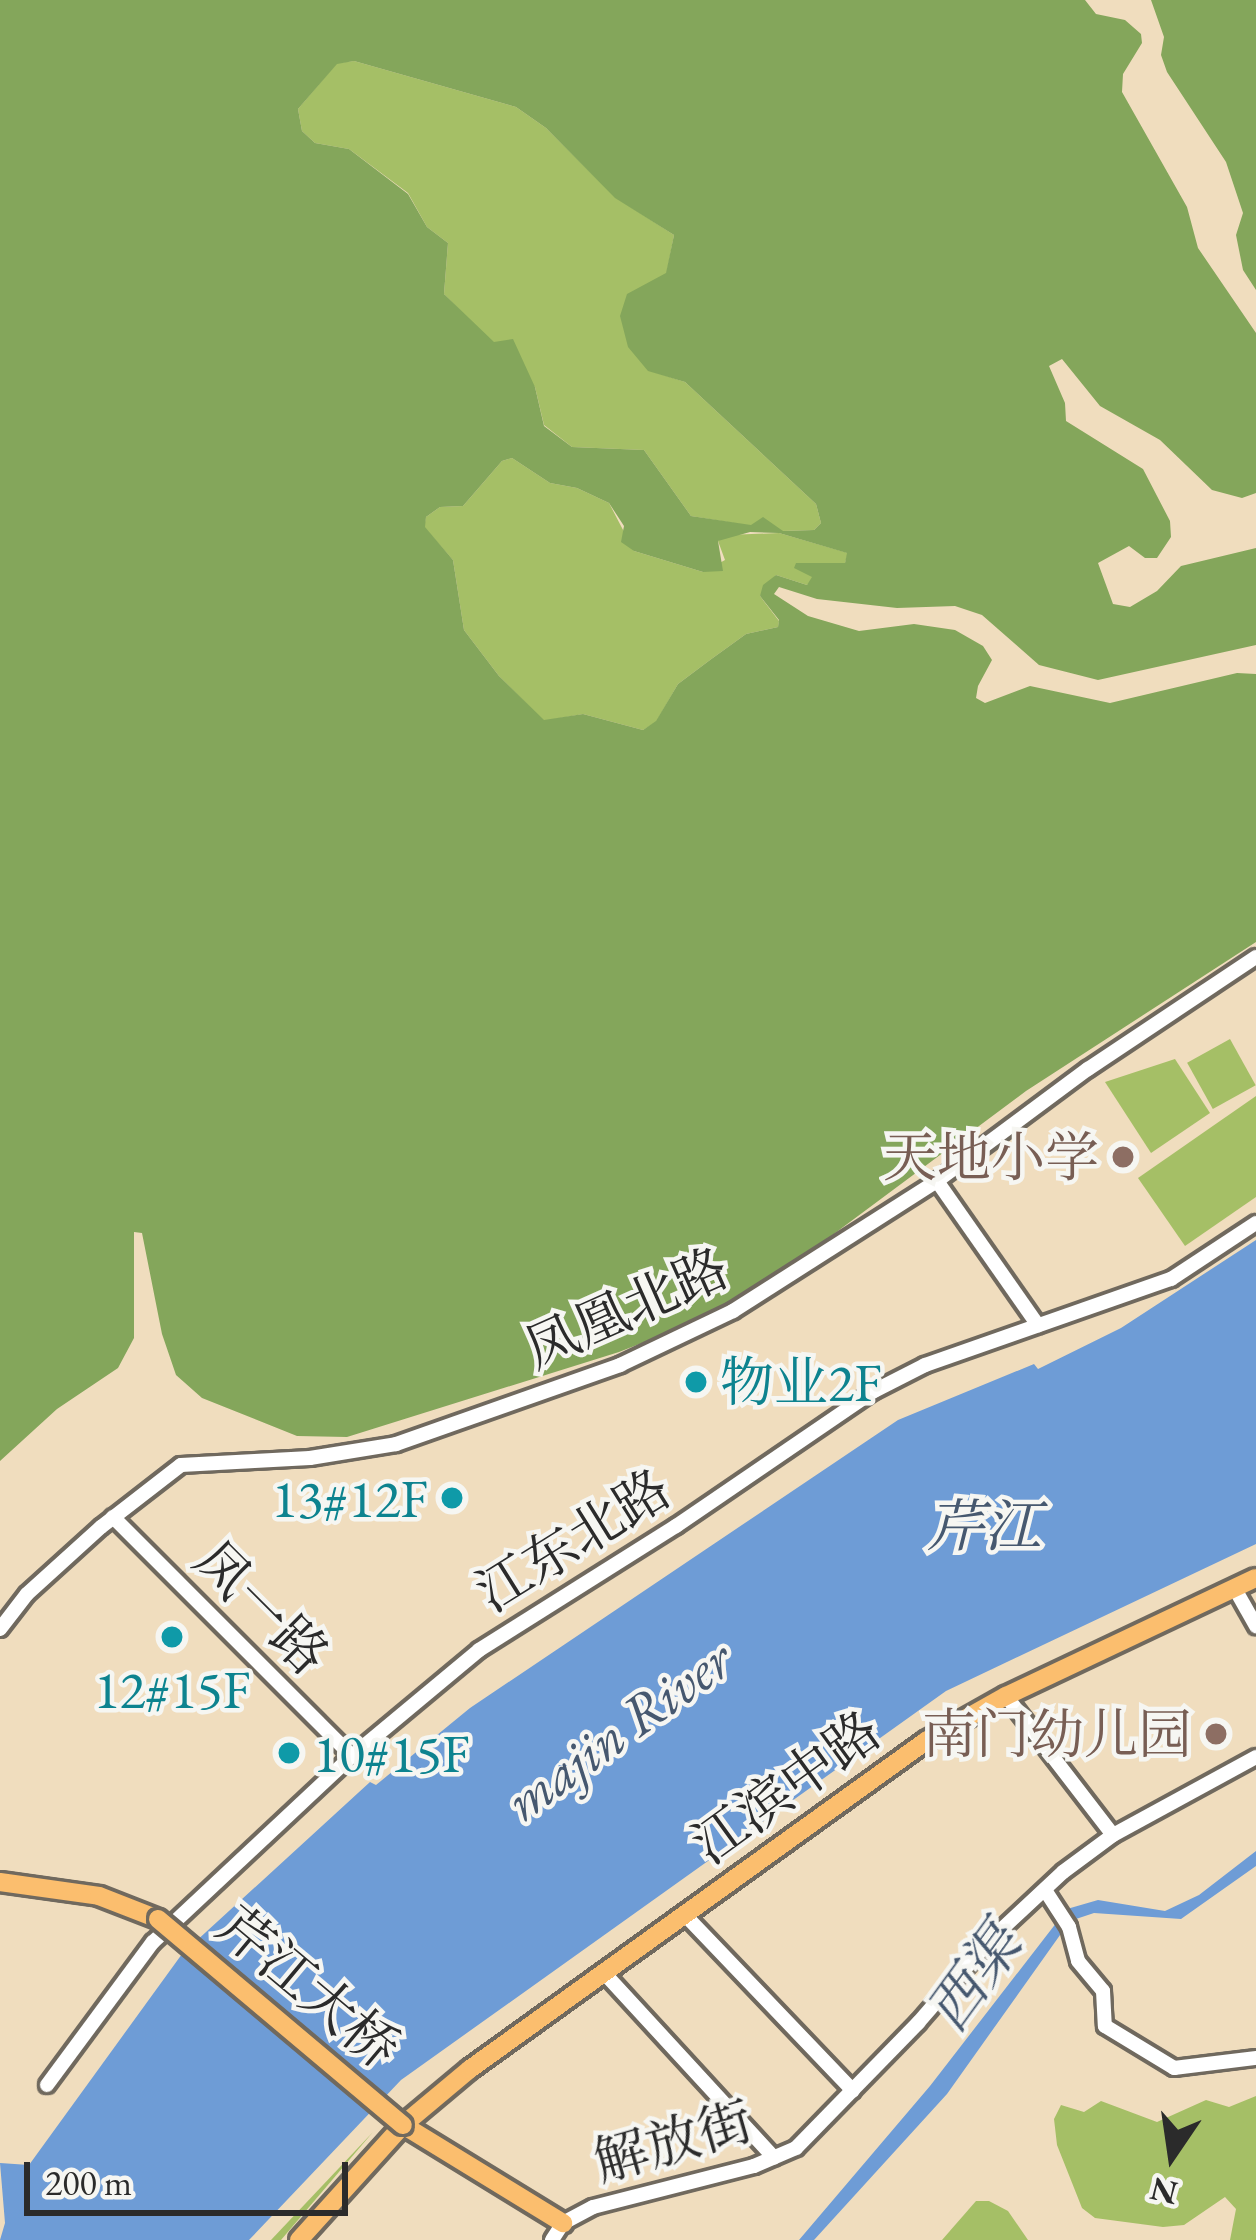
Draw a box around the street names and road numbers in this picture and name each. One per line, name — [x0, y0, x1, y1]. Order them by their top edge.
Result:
street label: 凤凰北路 — [514, 1234, 738, 1382]
street label: 江东北路 — [464, 1455, 682, 1625]
street label: 凤一路 — [182, 1527, 342, 1687]
street label: 江滨中路 — [680, 1697, 892, 1877]
street label: 芹江大桥 — [205, 1893, 413, 2081]
street label: 解放街 — [586, 2088, 760, 2194]

